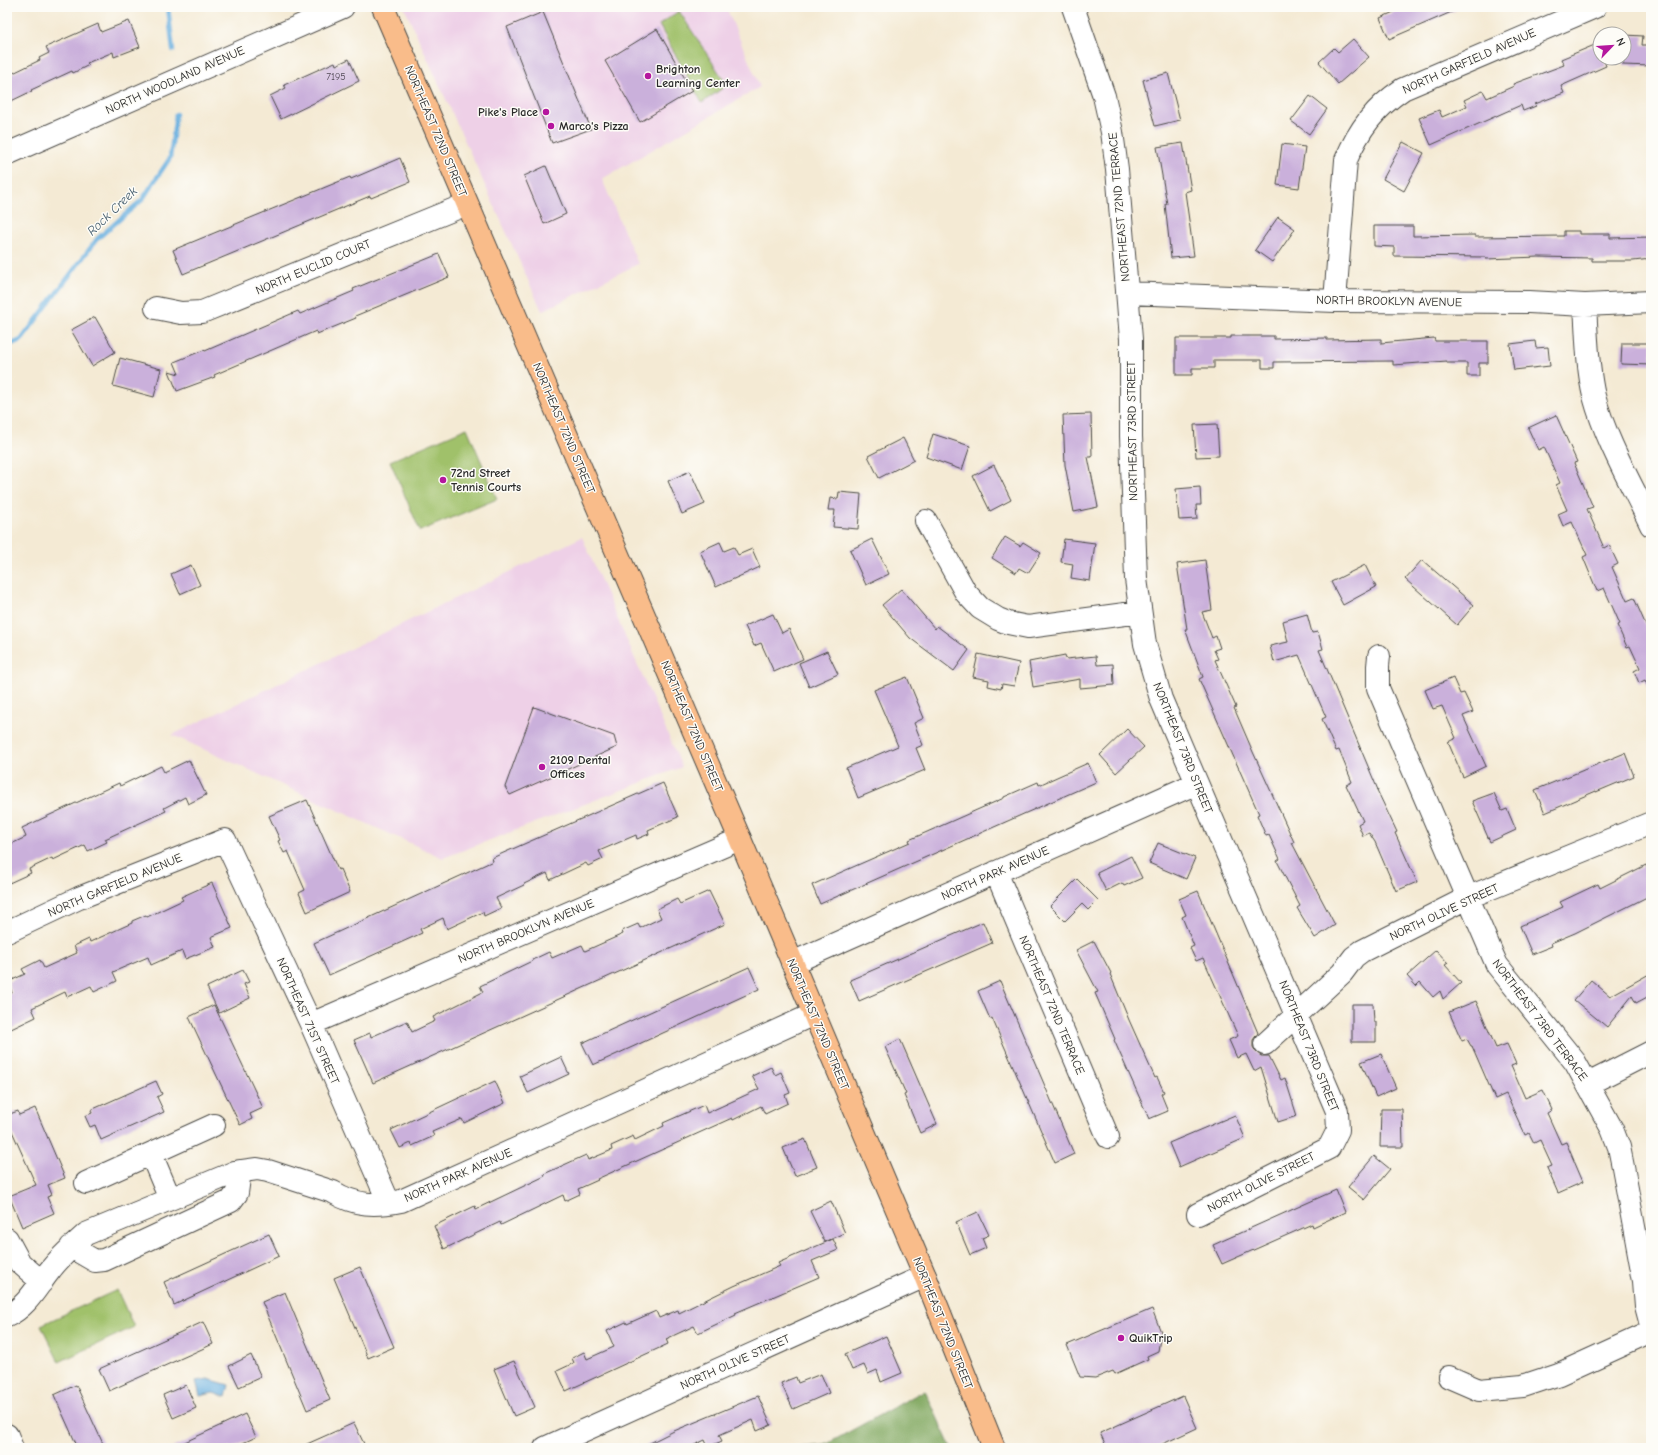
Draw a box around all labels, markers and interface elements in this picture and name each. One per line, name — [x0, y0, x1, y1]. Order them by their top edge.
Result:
street label: NORTH GARFIELD AVENUE — [1400, 25, 1538, 97]
north arrow — [1592, 26, 1632, 66]
text: N — [1613, 36, 1628, 48]
street label: NORTH WOODLAND AVENUE — [103, 43, 247, 117]
place label: Brighton Learning Center — [656, 62, 740, 90]
street label: NORTHEAST 72ND STREET — [402, 63, 470, 199]
house number: 7195 — [326, 71, 346, 83]
marker: Brighton Learning Center — [643, 71, 653, 81]
place label: Pike's Place — [478, 105, 538, 119]
marker: Pike's Place — [541, 107, 551, 117]
place label: Marco's Pizza — [559, 119, 629, 133]
marker: Marco's Pizza — [546, 121, 556, 131]
street label: NORTHEAST 72ND TERRACE — [1106, 132, 1132, 282]
water label: Rock Creek — [84, 183, 141, 239]
street label: NORTH EUCLID COURT — [253, 236, 373, 298]
street label: NORTH BROOKLYN AVENUE — [1316, 293, 1462, 309]
street label: NORTHEAST 72ND STREET — [530, 360, 598, 496]
street label: NORTHEAST 73RD STREET — [1124, 360, 1140, 501]
place label: 72nd Street Tennis Courts — [451, 466, 521, 494]
marker: 72nd Street Tennis Courts — [438, 475, 448, 485]
street label: NORTHEAST 72ND STREET — [658, 658, 726, 794]
street label: NORTHEAST 73RD STREET — [1150, 680, 1216, 816]
place label: 2109 Dental Offices — [550, 753, 611, 781]
marker: 2109 Dental Offices — [537, 762, 547, 772]
street label: NORTH PARK AVENUE — [939, 843, 1051, 903]
street label: NORTH GARFIELD AVENUE — [46, 850, 184, 920]
street label: NORTH OLIVE STREET — [1387, 880, 1501, 943]
street label: NORTH BROOKLYN AVENUE — [456, 896, 596, 966]
street label: NORTHEAST 72ND TERRACE — [1016, 933, 1088, 1077]
street label: NORTHEAST 71ST STREET — [274, 956, 343, 1087]
street label: NORTHEAST 72ND STREET — [784, 956, 852, 1092]
street label: NORTHEAST 73RD TERRACE — [1490, 956, 1590, 1084]
street label: NORTHEAST 73RD STREET — [1276, 978, 1342, 1114]
street label: NORTH PARK AVENUE — [402, 1145, 514, 1205]
street label: NORTH OLIVE STREET — [1205, 1149, 1318, 1215]
street label: NORTHEAST 72ND STREET — [910, 1255, 976, 1392]
street label: NORTH OLIVE STREET — [678, 1331, 793, 1393]
place label: QuikTrip — [1129, 1331, 1173, 1345]
marker: QuikTrip — [1116, 1333, 1126, 1343]

